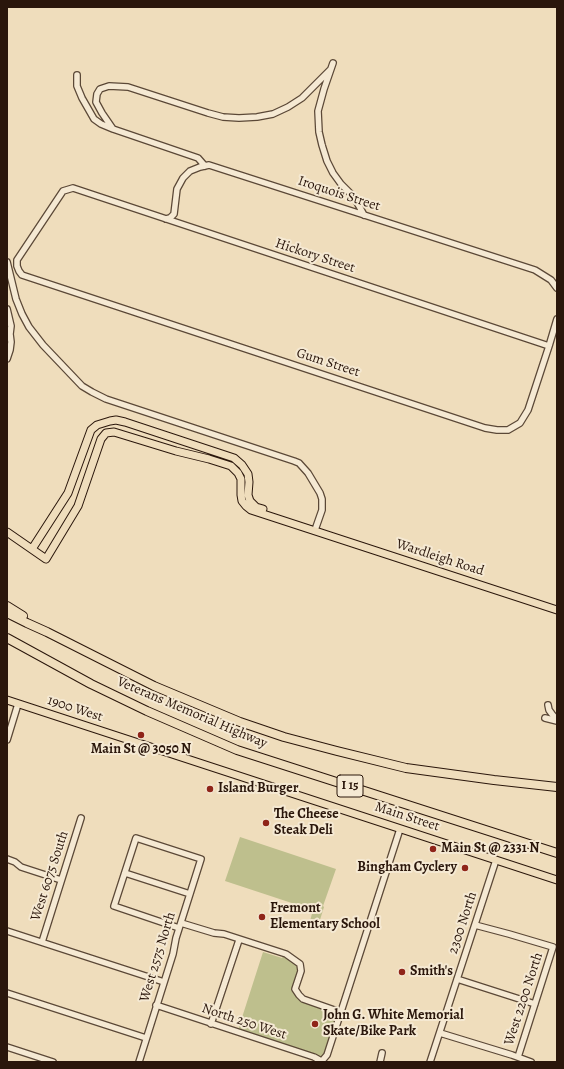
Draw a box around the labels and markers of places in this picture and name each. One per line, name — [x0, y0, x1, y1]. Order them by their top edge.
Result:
marker: Main St @ 3050 N — [136, 730, 146, 740]
place label: Main St @ 3050 N — [91, 742, 191, 758]
place label: Island Burger — [218, 781, 298, 797]
marker: Island Burger — [205, 784, 215, 794]
place label: The Cheese Steak Deli — [274, 807, 339, 840]
marker: The Cheese Steak Deli — [261, 818, 271, 828]
place label: Main St @ 2331 N — [441, 841, 539, 857]
marker: Main St @ 2331 N — [428, 844, 438, 854]
place label: Bingham Cyclery — [357, 860, 457, 876]
marker: Bingham Cyclery — [460, 863, 470, 873]
place label: Fremont Elementary School — [270, 901, 380, 934]
marker: Fremont Elementary School — [257, 912, 267, 922]
place label: Smith's — [410, 964, 453, 980]
marker: Smith's — [397, 967, 407, 977]
place label: John G. White Memorial Skate/Bike Park — [323, 1008, 464, 1040]
marker: John G. White Memorial Skate/Bike Park — [310, 1019, 320, 1029]

